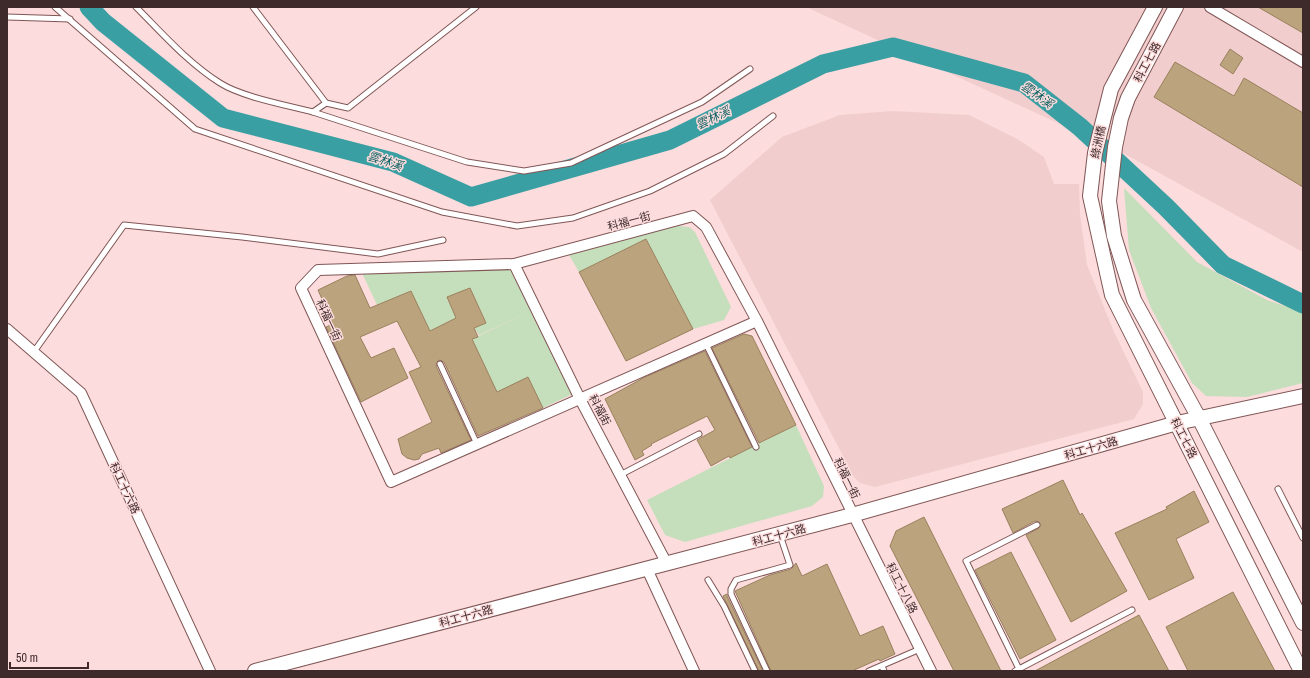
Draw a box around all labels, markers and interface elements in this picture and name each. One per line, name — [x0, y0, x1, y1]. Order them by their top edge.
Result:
street label: 科工七路 — [1130, 39, 1164, 85]
water label: 雲林溪 — [1018, 78, 1058, 113]
water label: 雲林溪 — [693, 102, 734, 133]
street label: 綠洲橋 — [1088, 124, 1108, 160]
water label: 雲林溪 — [365, 148, 406, 175]
street label: 科福一街 — [606, 209, 652, 233]
street label: 科福一街 — [313, 297, 345, 343]
street label: 科福街 — [586, 392, 614, 428]
street label: 科工七路 — [1168, 415, 1200, 461]
street label: 科工十六路 — [1063, 434, 1119, 462]
street label: 科福一街 — [831, 455, 863, 501]
street label: 科工十六路 — [107, 460, 143, 516]
street label: 科工十六路 — [751, 521, 807, 549]
street label: 科工十八路 — [883, 560, 921, 616]
street label: 科工十六路 — [438, 602, 494, 630]
scale bar — [10, 644, 88, 670]
text: 50 m — [16, 650, 38, 666]

